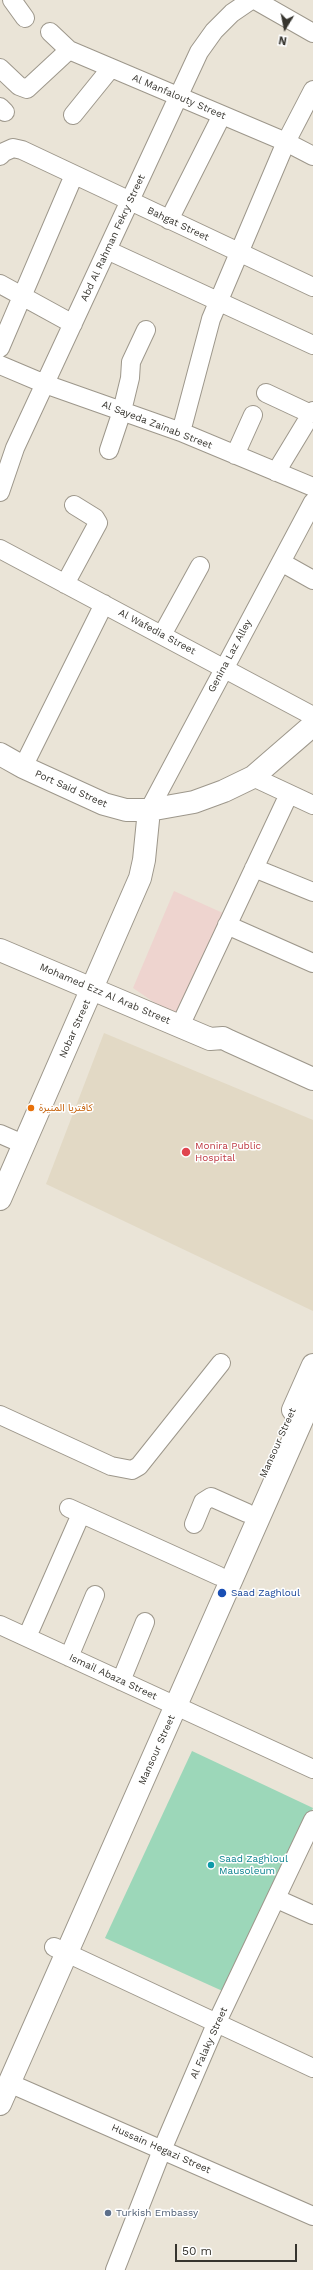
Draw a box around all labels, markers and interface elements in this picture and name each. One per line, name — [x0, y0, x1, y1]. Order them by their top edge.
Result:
north arrow — [265, 8, 305, 48]
text: N — [278, 33, 288, 47]
street label: Al Manfalouty Street — [130, 72, 228, 122]
street label: Abd Al Rahman Fekry Street — [78, 173, 148, 303]
street label: Bahgat Street — [145, 204, 211, 244]
street label: Al Sayeda Zainab Street — [100, 398, 214, 452]
street label: Al Wafedia Street — [116, 607, 198, 657]
street label: Genina Laz Alley — [206, 617, 254, 695]
street label: Port Said Street — [33, 768, 109, 810]
street label: Mohamed Ezz Al Arab Street — [38, 961, 172, 1027]
street label: Nobar Street — [57, 998, 93, 1060]
place label: كافتريا المنيرة — [39, 1102, 93, 1114]
marker: كافتريا المنيرة — [26, 1103, 36, 1113]
place label: Monira Public Hospital — [195, 1140, 261, 1164]
marker: Monira Public Hospital — [180, 1146, 192, 1158]
street label: Mansour Street — [257, 1406, 299, 1480]
marker: Saad Zaghloul — [216, 1587, 228, 1599]
place label: Saad Zaghloul — [231, 1587, 300, 1599]
street label: Ismail Abaza Street — [67, 1651, 159, 1703]
street label: Mansour Street — [136, 1713, 178, 1787]
place label: Saad Zaghloul Mausoleum — [219, 1853, 288, 1876]
marker: Saad Zaghloul Mausoleum — [206, 1860, 216, 1870]
street label: Al Falaky Street — [188, 2005, 230, 2081]
street label: Hussain Hegazi Street — [109, 2122, 213, 2176]
place label: Turkish Embassy — [116, 2207, 198, 2219]
marker: Turkish Embassy — [103, 2208, 113, 2218]
scale bar — [177, 2236, 299, 2262]
text: 50 m — [182, 2244, 212, 2258]

